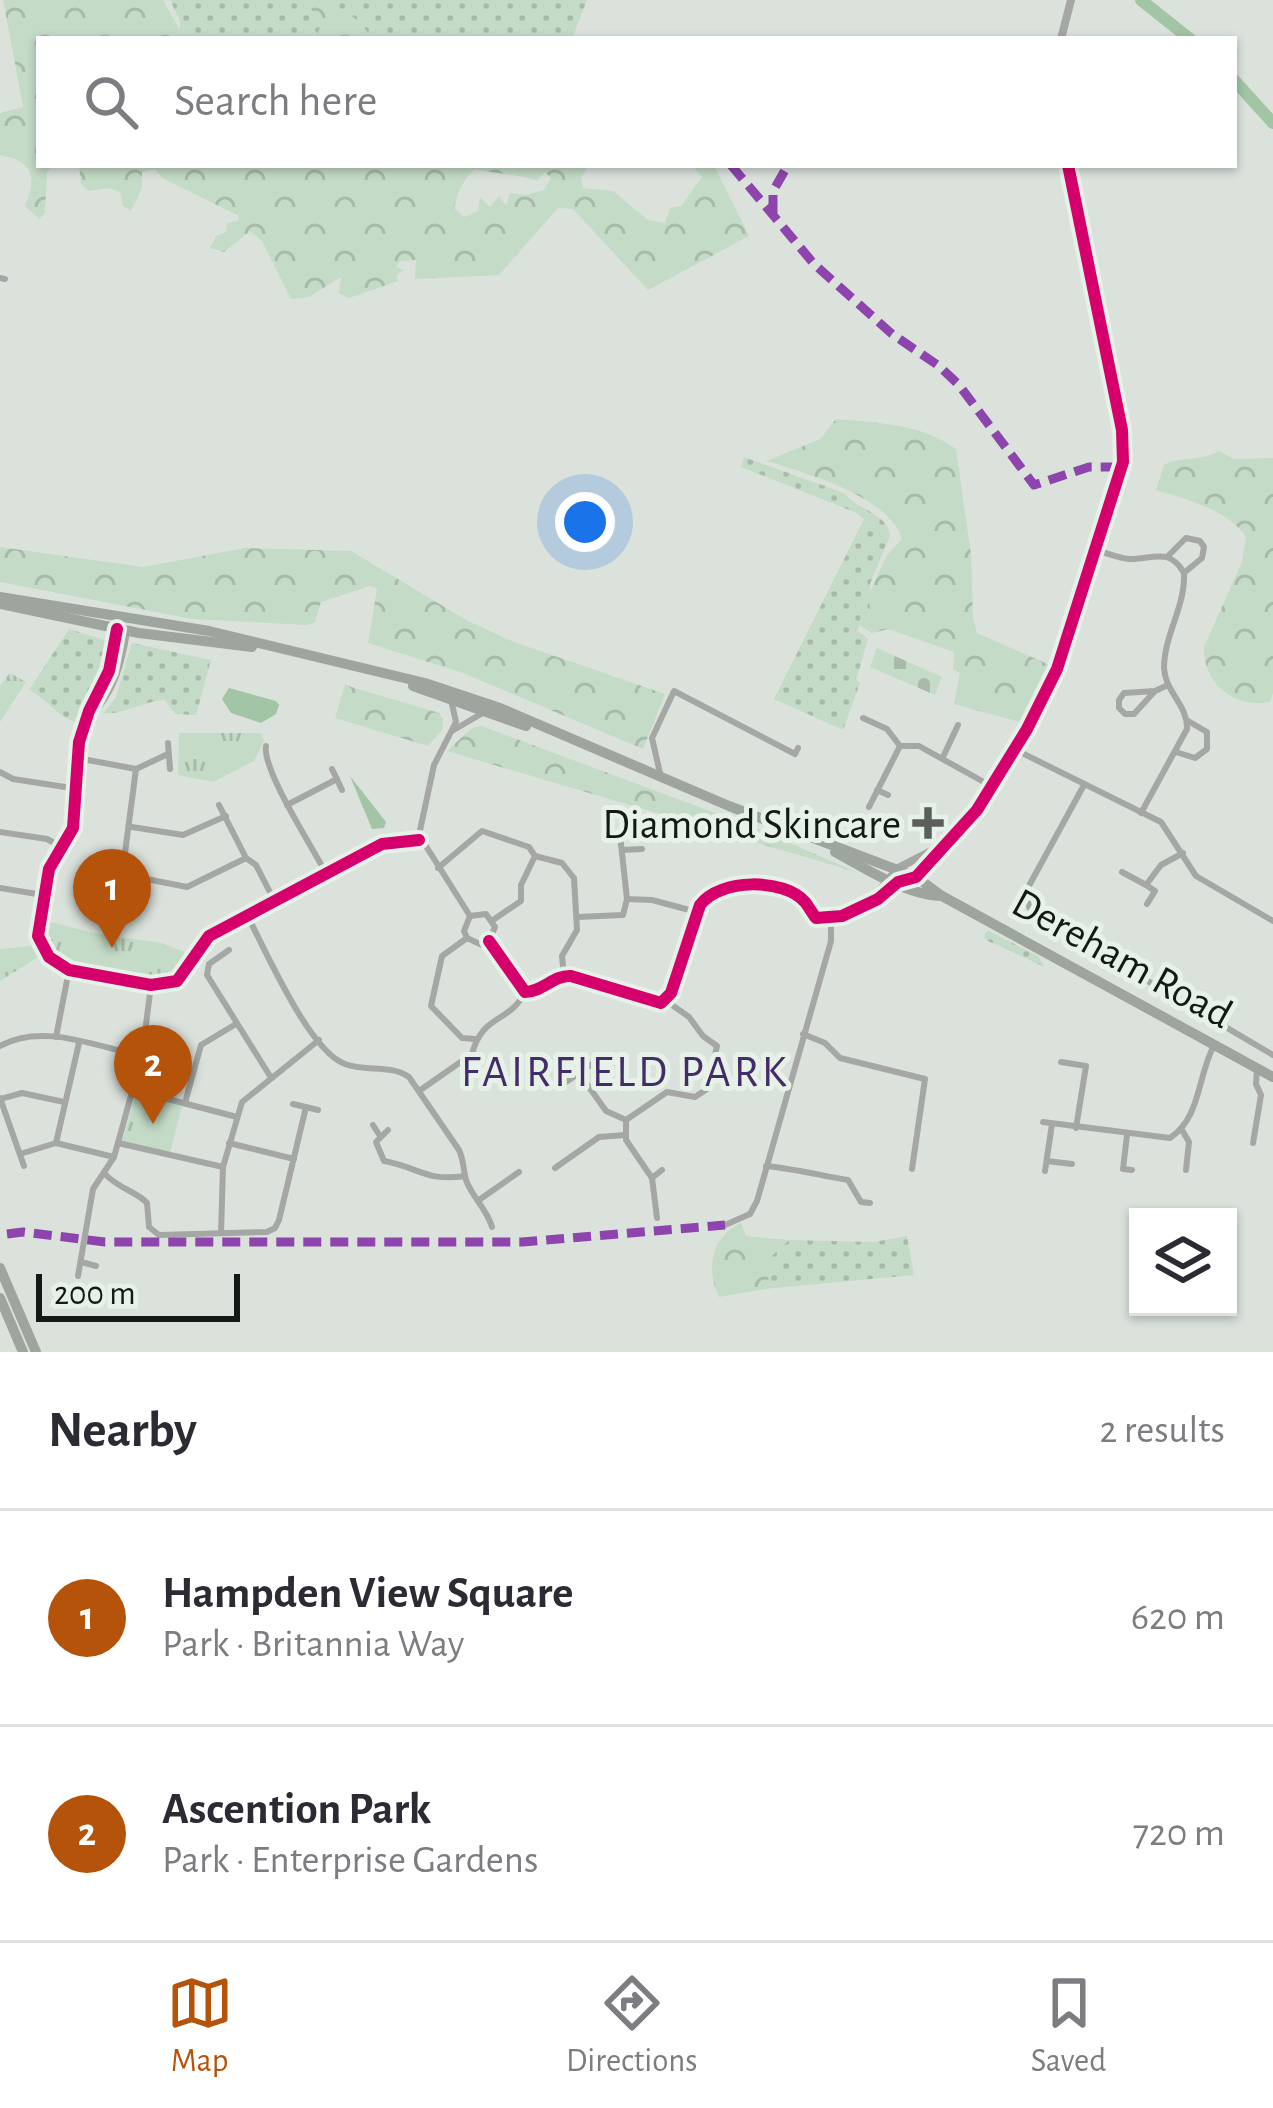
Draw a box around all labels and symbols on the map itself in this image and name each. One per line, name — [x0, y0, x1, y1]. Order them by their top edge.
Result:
your location — [555, 492, 615, 552]
place label: Diamond Skincare — [603, 804, 901, 846]
marker: Diamond Skincare — [912, 807, 944, 839]
pin: 1 — [73, 849, 151, 948]
street label: Dereham Road — [1005, 881, 1239, 1036]
pin: 2 — [114, 1025, 192, 1124]
district label: FAIRFIELD PARK — [461, 1050, 789, 1095]
scale bar — [36, 1268, 240, 1321]

